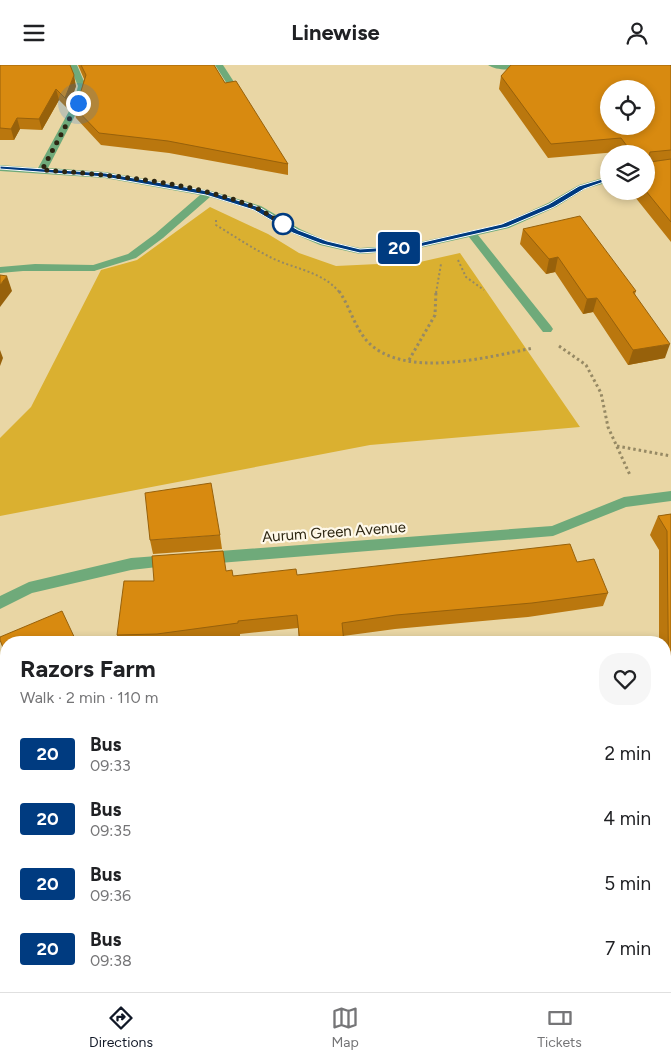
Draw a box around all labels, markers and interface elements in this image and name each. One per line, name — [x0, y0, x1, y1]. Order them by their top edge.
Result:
icon: menu — [20, 19, 48, 47]
text: Linewise — [291, 19, 380, 46]
icon: person — [623, 19, 651, 47]
map controls — [600, 80, 655, 200]
button: locate — [600, 80, 655, 135]
your location — [66, 91, 91, 116]
button: layers — [600, 145, 655, 200]
unlabelled marker — [272, 213, 294, 235]
line badge: 20 — [376, 232, 422, 264]
text: 20 — [388, 237, 410, 259]
street label: Aurum Green Avenue — [262, 518, 406, 546]
button: heart — [599, 653, 651, 705]
text: Razors Farm — [20, 654, 156, 683]
text: Walk · 2 min · 110 m — [20, 688, 158, 707]
text: Bus — [90, 733, 121, 756]
text: 2 min — [605, 742, 651, 765]
text: 20 — [36, 743, 59, 765]
text: 09:33 — [90, 756, 131, 775]
text: Bus — [90, 798, 121, 821]
text: 4 min — [603, 807, 651, 830]
text: 20 — [36, 808, 59, 830]
text: 09:35 — [90, 821, 131, 840]
text: Bus — [90, 863, 121, 886]
text: 5 min — [604, 872, 651, 895]
text: 20 — [36, 873, 59, 895]
text: 09:36 — [90, 886, 131, 905]
text: Bus — [90, 928, 121, 951]
text: 7 min — [605, 937, 651, 960]
text: 20 — [36, 938, 59, 960]
text: 09:38 — [90, 951, 132, 970]
tab: Directions — [89, 1004, 153, 1051]
tab: Map — [331, 1004, 359, 1051]
tab: Tickets — [537, 1004, 582, 1051]

